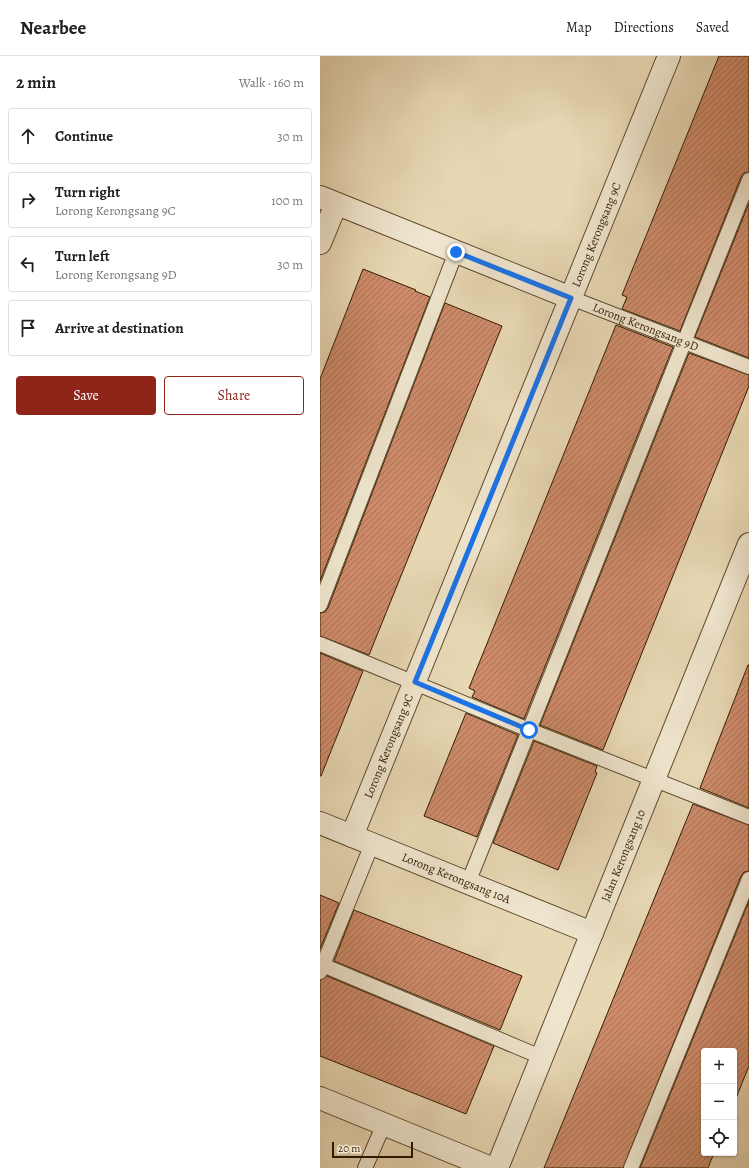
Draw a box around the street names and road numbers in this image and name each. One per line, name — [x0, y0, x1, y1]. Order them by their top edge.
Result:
street label: Lorong Kerongsang 9C — [568, 180, 625, 289]
street label: Lorong Kerongsang 9D — [590, 299, 701, 355]
street label: Lorong Kerongsang 9C — [360, 691, 417, 801]
street label: Jalan Kerongsang 10 — [597, 807, 649, 904]
street label: Lorong Kerongsang 10A — [399, 849, 514, 908]

